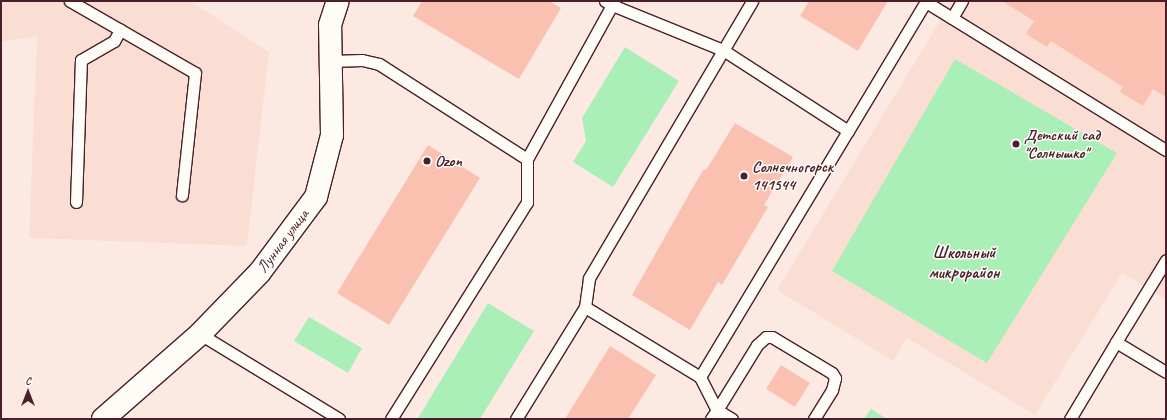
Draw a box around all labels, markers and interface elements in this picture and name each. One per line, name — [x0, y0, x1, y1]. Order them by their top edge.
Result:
place label: Детский сад "Солнышко" — [1024, 125, 1100, 163]
marker: Детский сад "Солнышко" — [1011, 139, 1021, 149]
place label: Ozon — [435, 151, 462, 171]
marker: Ozon — [422, 156, 432, 166]
place label: Солнечногорск 141544 — [752, 157, 833, 195]
marker: Солнечногорск 141544 — [739, 171, 749, 181]
street label: Лунная улица — [253, 205, 313, 277]
district label: Школьный микрорайон — [929, 243, 999, 283]
north arrow — [8, 372, 48, 412]
text: С — [25, 373, 31, 387]

